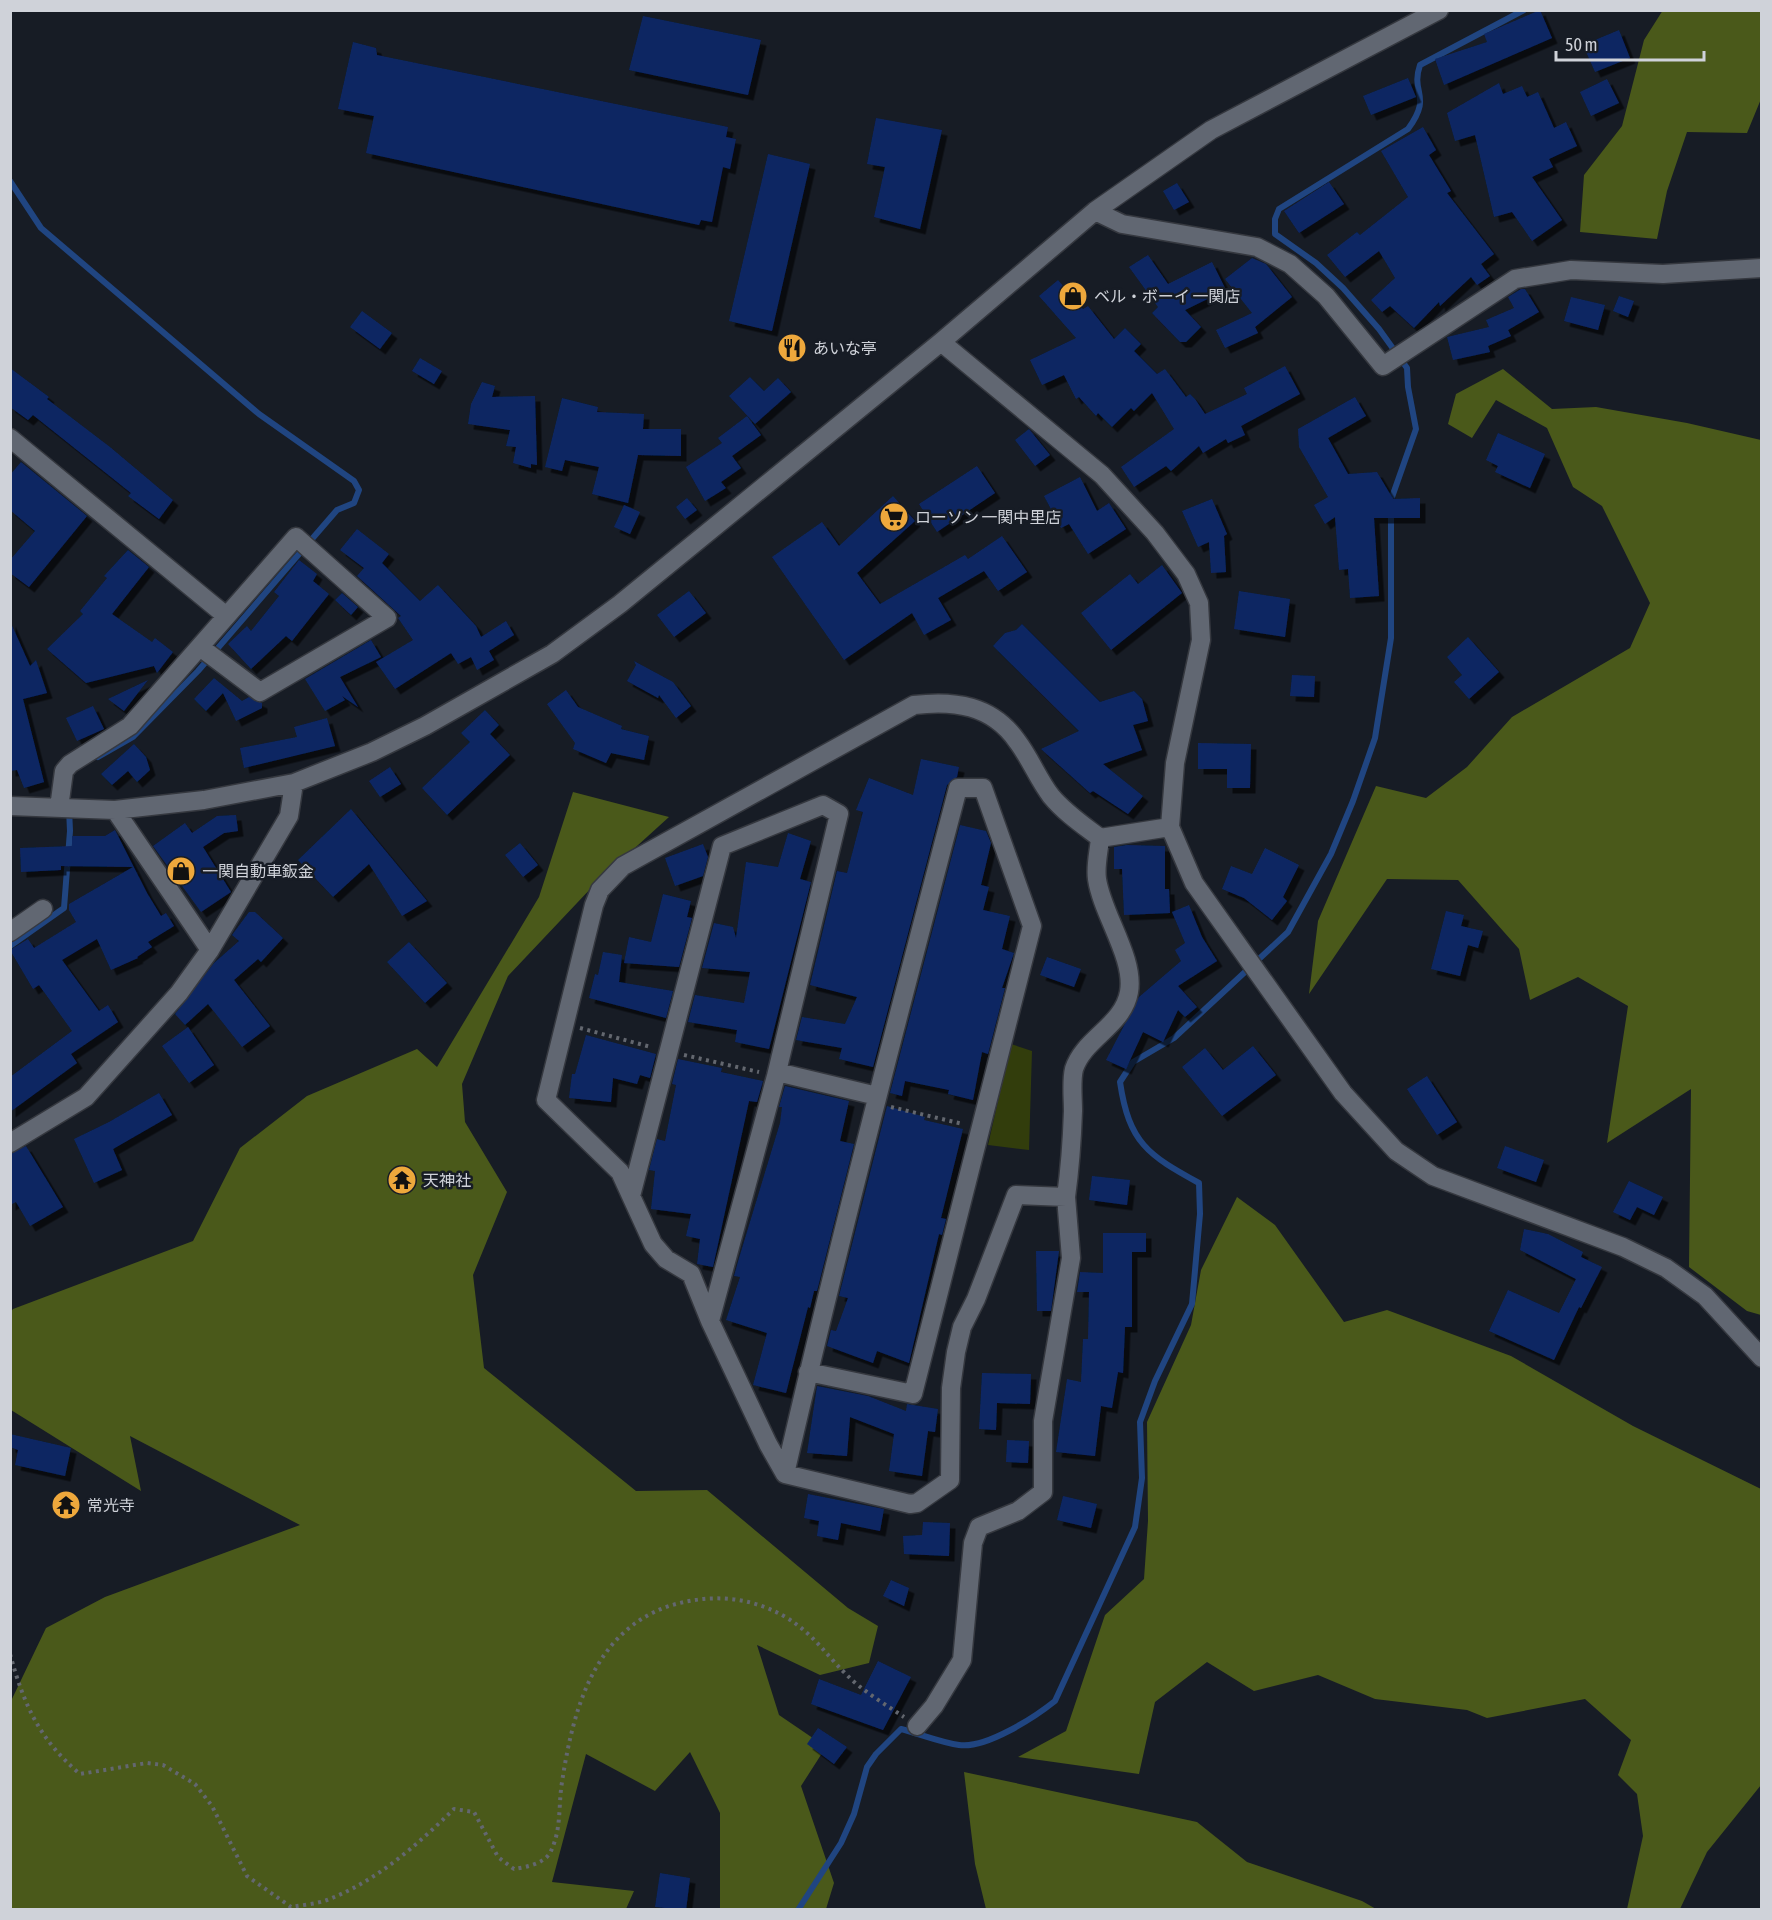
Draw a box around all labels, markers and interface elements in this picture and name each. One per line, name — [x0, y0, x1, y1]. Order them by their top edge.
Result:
scale bar — [1556, 24, 1704, 62]
text: 50 m — [1565, 34, 1597, 55]
shop icon: ベル・ボーイ 一関店 — [1057, 280, 1089, 312]
place label: ベル・ボーイ 一関店 — [1094, 287, 1240, 305]
restaurant icon: あいな亭 — [776, 332, 808, 364]
place label: あいな亭 — [813, 339, 877, 357]
supermarket icon: ローソン 一関中里店 — [878, 501, 910, 533]
place label: ローソン 一関中里店 — [915, 508, 1061, 526]
shop icon: 一関自動車鈑金 — [165, 855, 197, 887]
place label: 一関自動車鈑金 — [202, 862, 314, 880]
temple icon: 天神社 — [386, 1164, 418, 1196]
place label: 天神社 — [423, 1171, 471, 1189]
temple icon: 常光寺 — [50, 1489, 82, 1521]
place label: 常光寺 — [87, 1496, 135, 1514]

